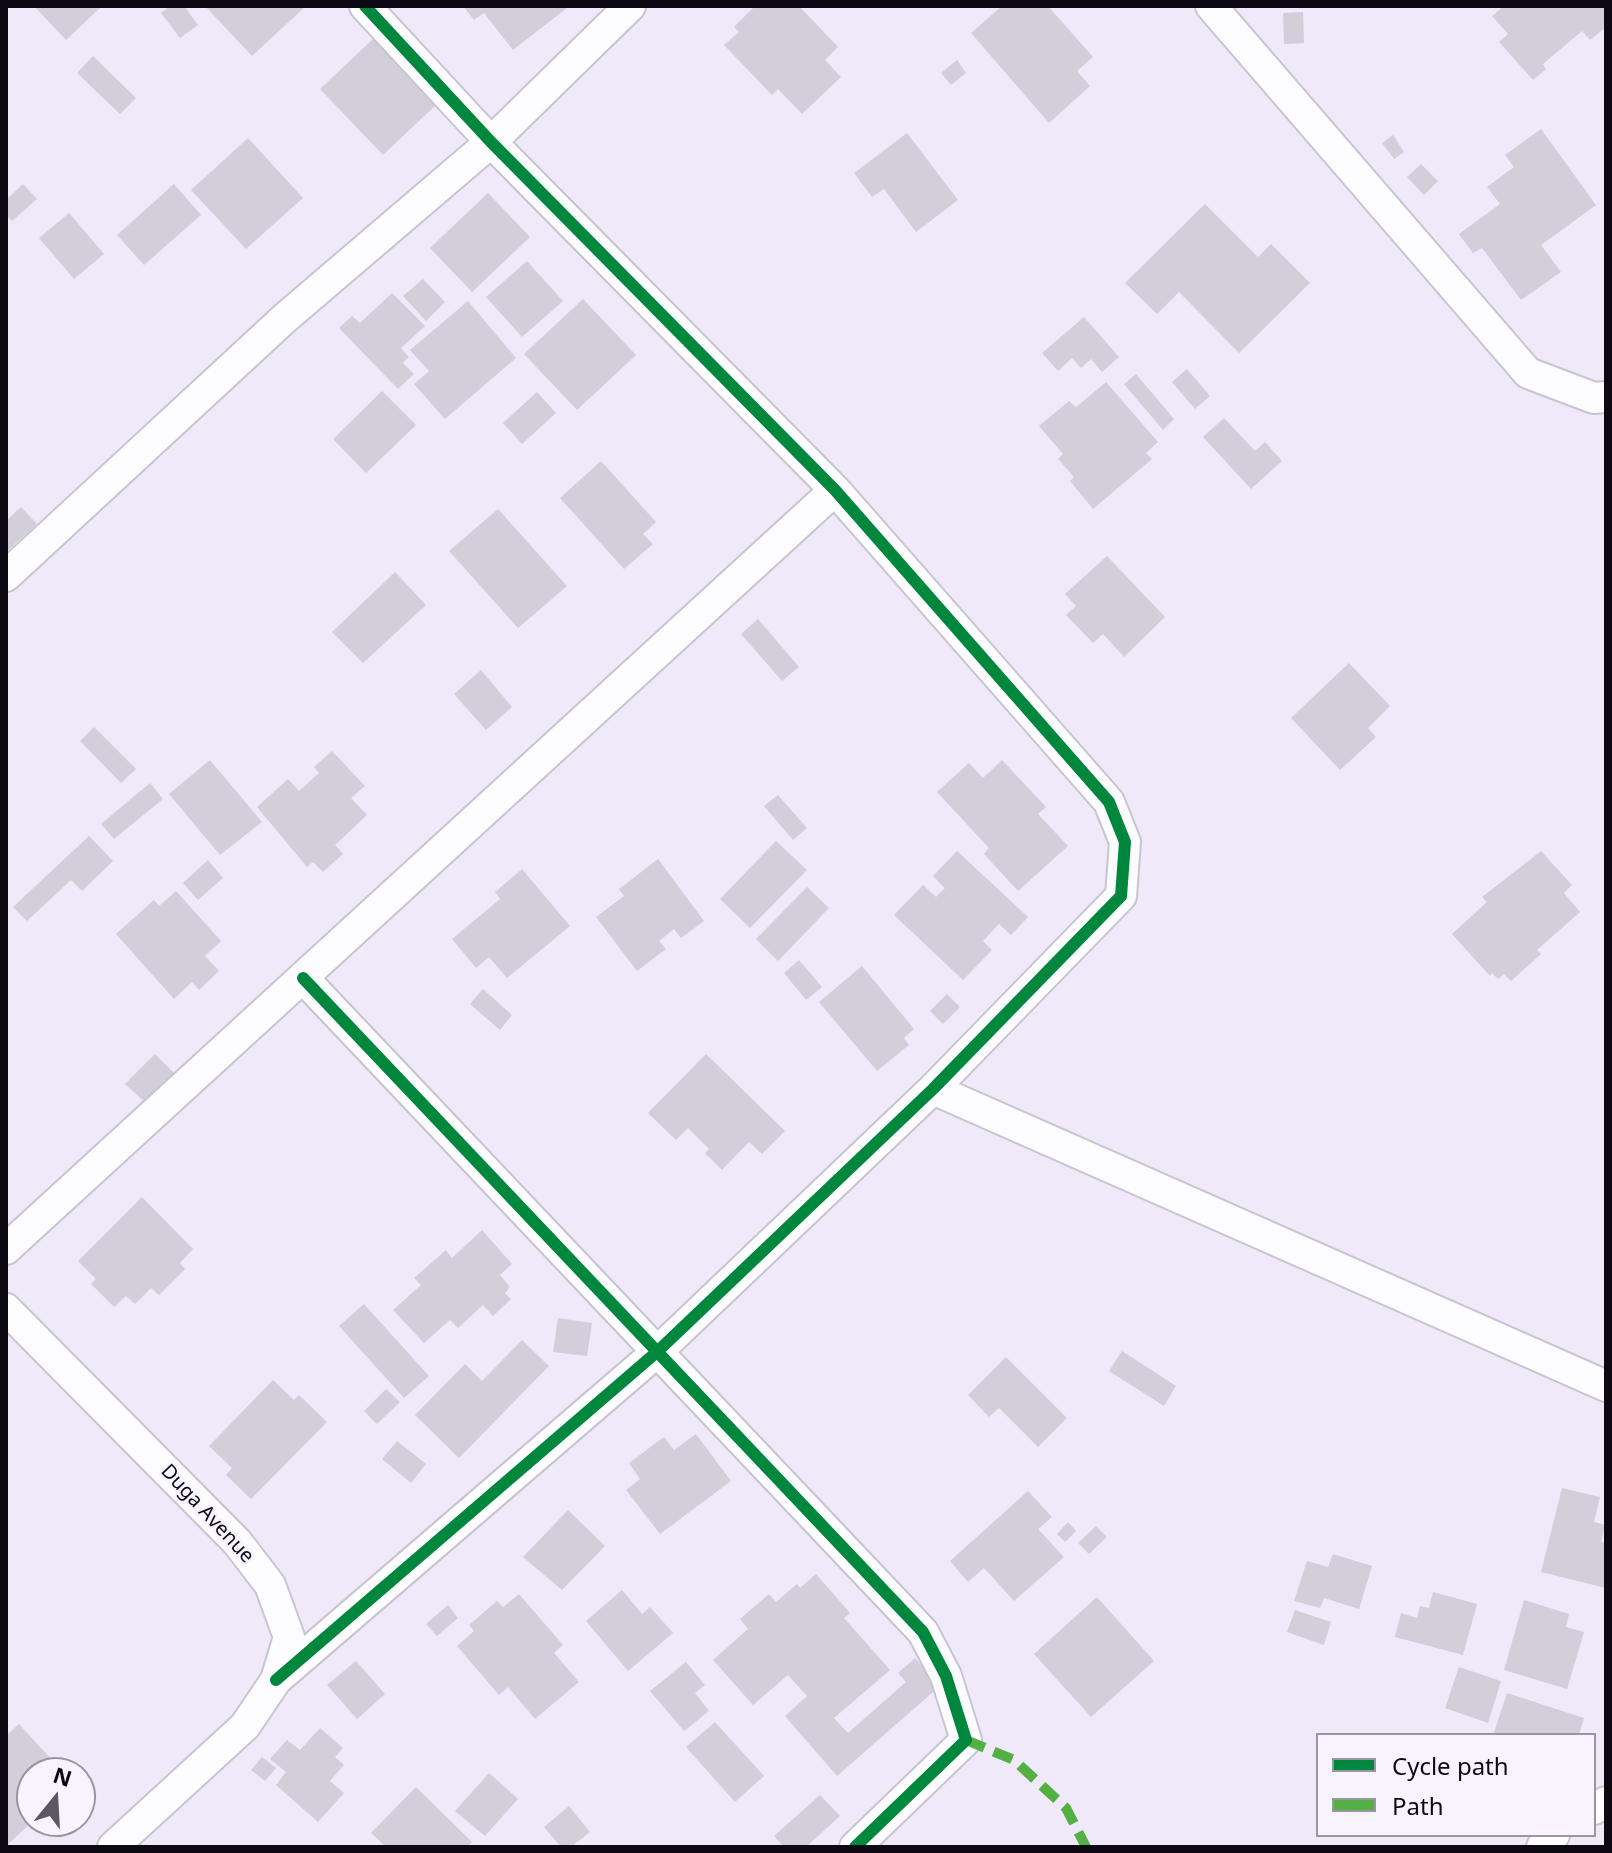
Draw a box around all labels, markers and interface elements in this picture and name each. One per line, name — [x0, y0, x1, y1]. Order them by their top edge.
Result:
street label: Duga Avenue — [155, 1460, 259, 1568]
legend — [1316, 1733, 1596, 1837]
text: Cycle path — [1392, 1749, 1509, 1782]
north arrow — [16, 1757, 96, 1837]
text: N — [50, 1759, 76, 1793]
text: Path — [1392, 1789, 1443, 1822]

